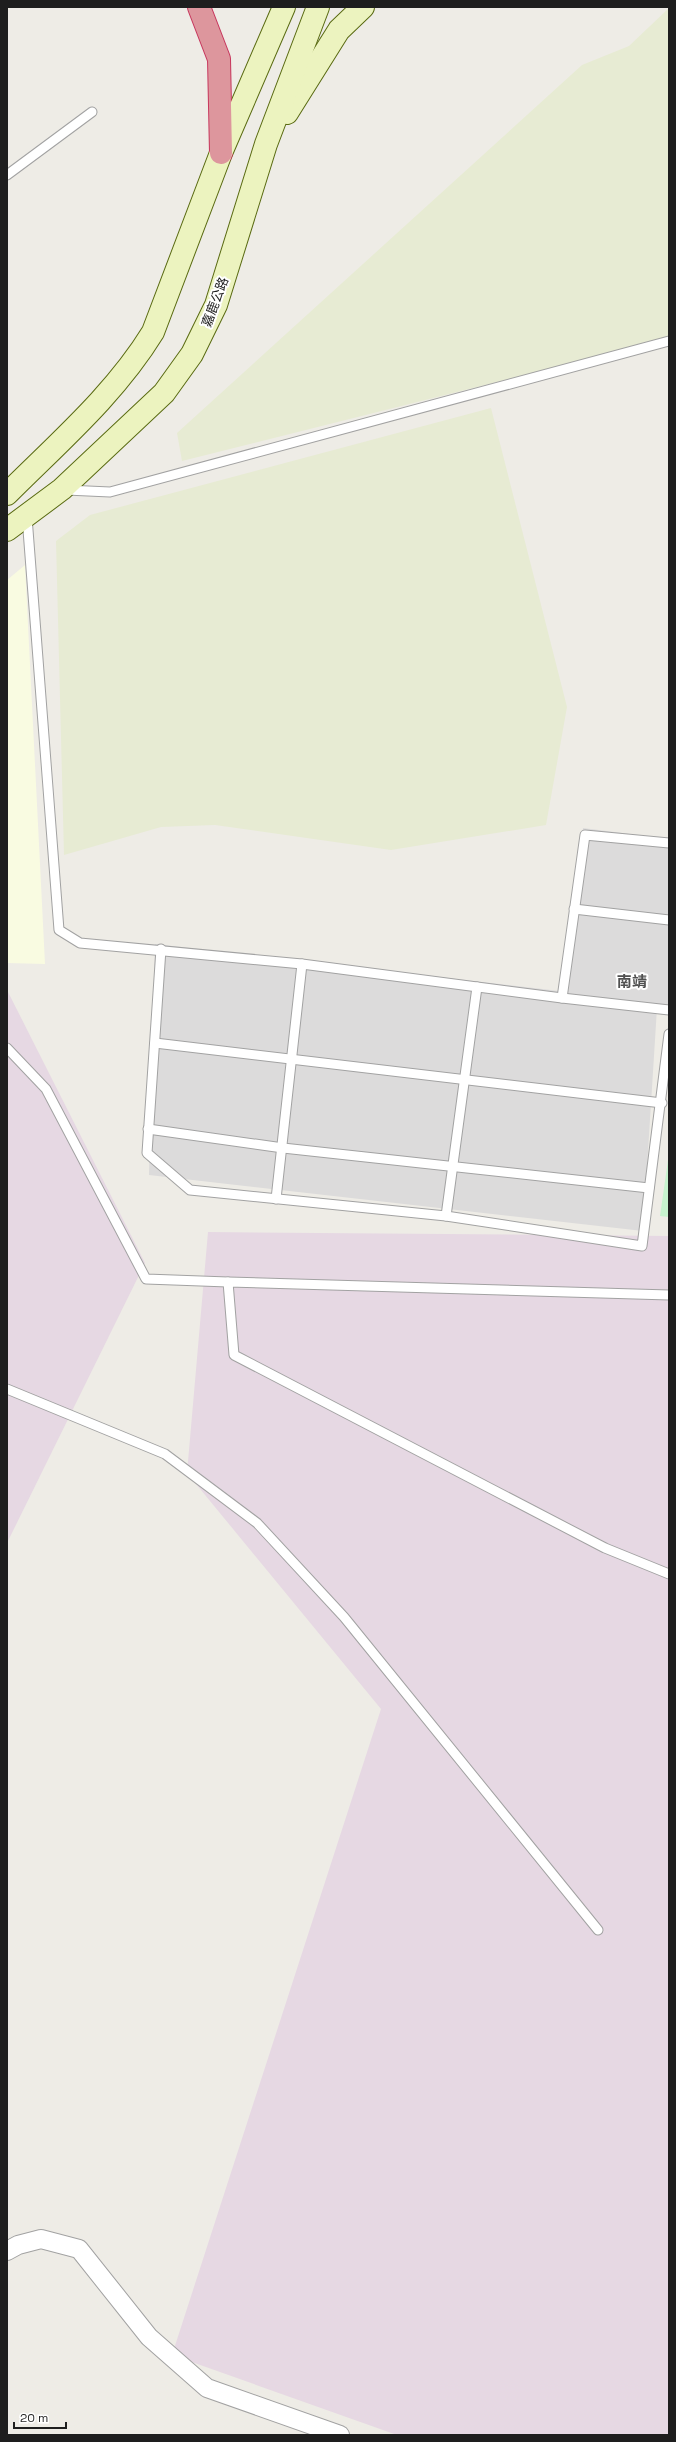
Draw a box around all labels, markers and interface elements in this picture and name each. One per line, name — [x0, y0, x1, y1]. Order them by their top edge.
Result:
street label: 嘉鹿公路 — [198, 275, 232, 329]
district label: 南靖 — [617, 972, 647, 991]
scale bar — [14, 2404, 66, 2430]
text: 20 m — [20, 2410, 48, 2426]

